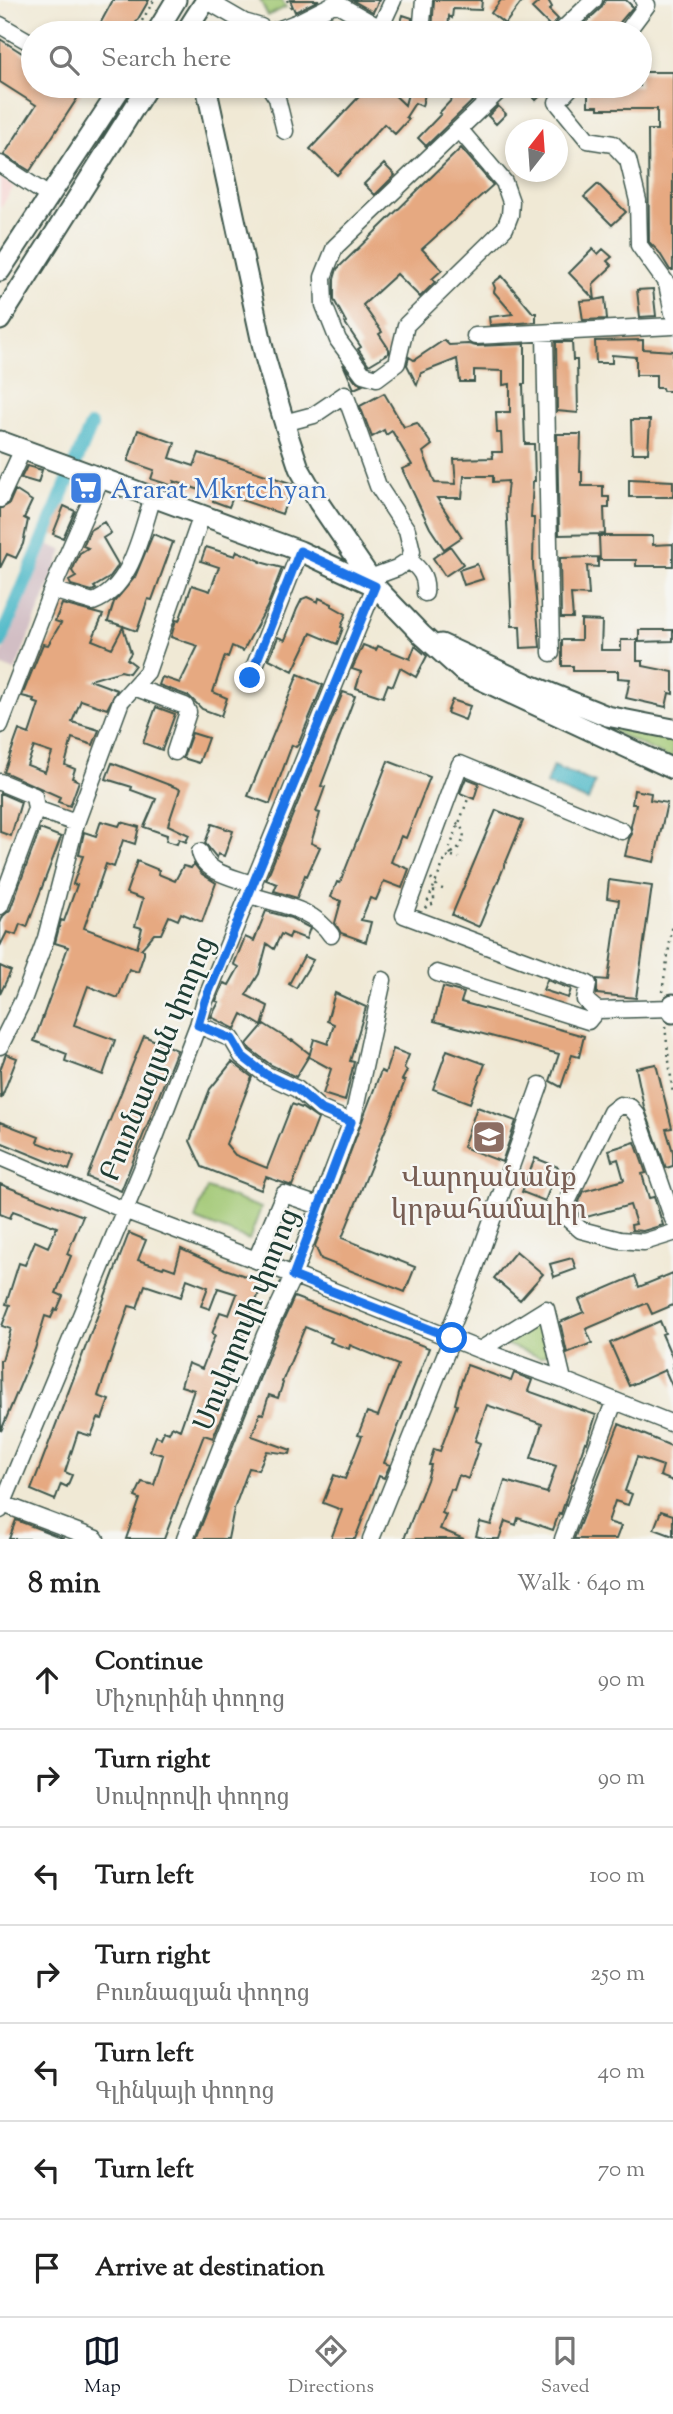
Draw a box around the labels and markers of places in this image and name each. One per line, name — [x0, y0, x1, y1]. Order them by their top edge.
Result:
supermarket icon: Ararat Mkrtchyan — [67, 469, 105, 507]
place label: Ararat Mkrtchyan — [110, 471, 327, 511]
school or university icon: Վարդանանք կրթահամալիր — [470, 1118, 508, 1156]
place label: Վարդանանք կրթահամալիր — [391, 1159, 587, 1231]

